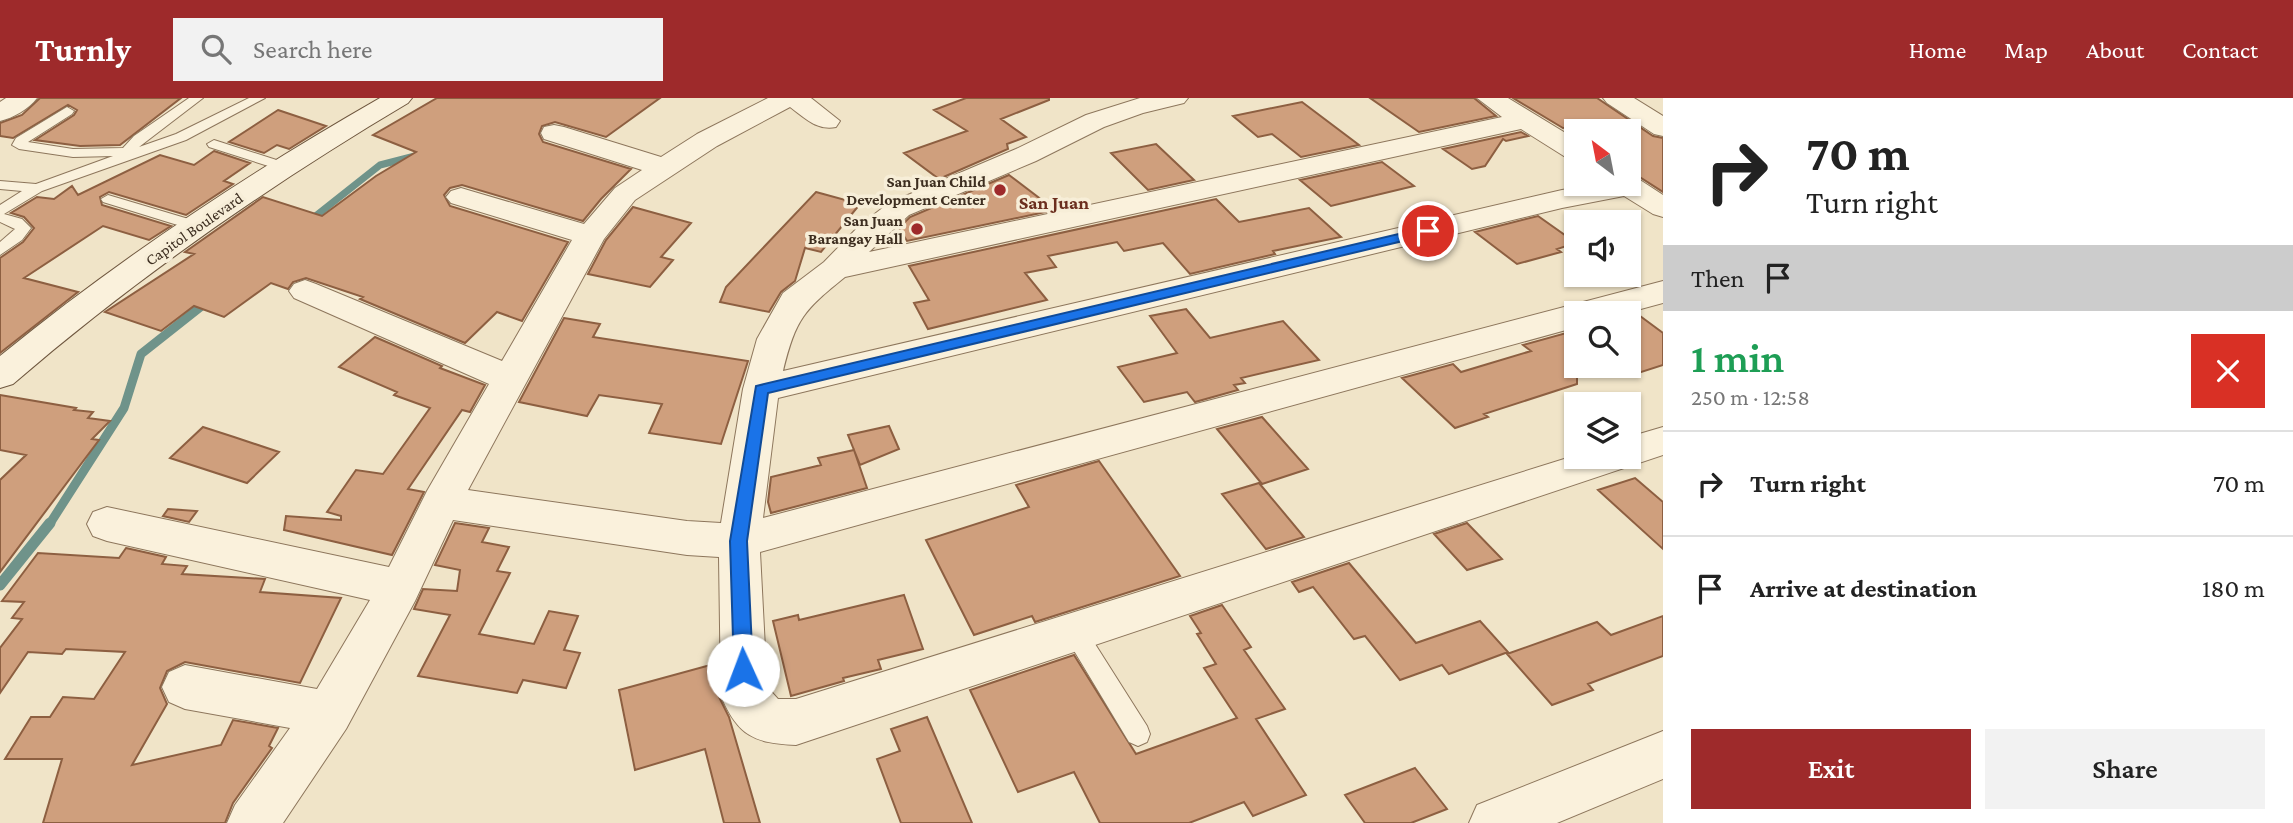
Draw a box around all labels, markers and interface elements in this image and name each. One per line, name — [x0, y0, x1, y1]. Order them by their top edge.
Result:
search box — [173, 18, 663, 81]
icon: search — [197, 30, 235, 68]
text: Turnly — [35, 31, 131, 68]
text: Search here — [253, 35, 372, 64]
text: Home — [1909, 36, 1966, 63]
text: Map — [2004, 36, 2048, 63]
text: About — [2086, 36, 2144, 63]
text: Contact — [2182, 36, 2258, 63]
north arrow — [1564, 119, 1642, 196]
map controls — [1564, 119, 1641, 469]
icon: right — [1691, 126, 1782, 217]
text: 70 m — [1806, 126, 1910, 181]
place label: San Juan Child Development Center — [846, 173, 987, 208]
marker: San Juan Child Development Center — [992, 182, 1008, 198]
text: Turn right — [1806, 184, 1938, 220]
street label: Capitol Boulevard — [142, 189, 247, 270]
district label: San Juan — [1019, 192, 1089, 213]
pin — [1398, 201, 1458, 261]
button: sound — [1564, 210, 1641, 287]
place label: San Juan Barangay Hall — [808, 212, 903, 247]
icon: arrive — [1409, 212, 1447, 250]
marker: San Juan Barangay Hall — [909, 221, 925, 237]
icon: arrive — [1759, 259, 1797, 297]
text: Then — [1691, 264, 1745, 293]
button: search — [1564, 301, 1641, 378]
text: 1 min — [1691, 334, 1784, 381]
button: close — [2191, 334, 2265, 408]
text: 250 m · 12:58 — [1691, 384, 1810, 410]
button: layers — [1564, 392, 1641, 469]
icon: right — [1691, 465, 1729, 503]
text: Turn right — [1750, 469, 1866, 498]
text: 70 m — [2213, 469, 2265, 498]
icon: arrive — [1691, 570, 1729, 608]
text: Arrive at destination — [1750, 574, 1977, 603]
text: 180 m — [2202, 574, 2265, 603]
position arrow — [706, 633, 780, 707]
button: Exit — [1691, 729, 1971, 809]
button: Share — [1985, 729, 2265, 809]

